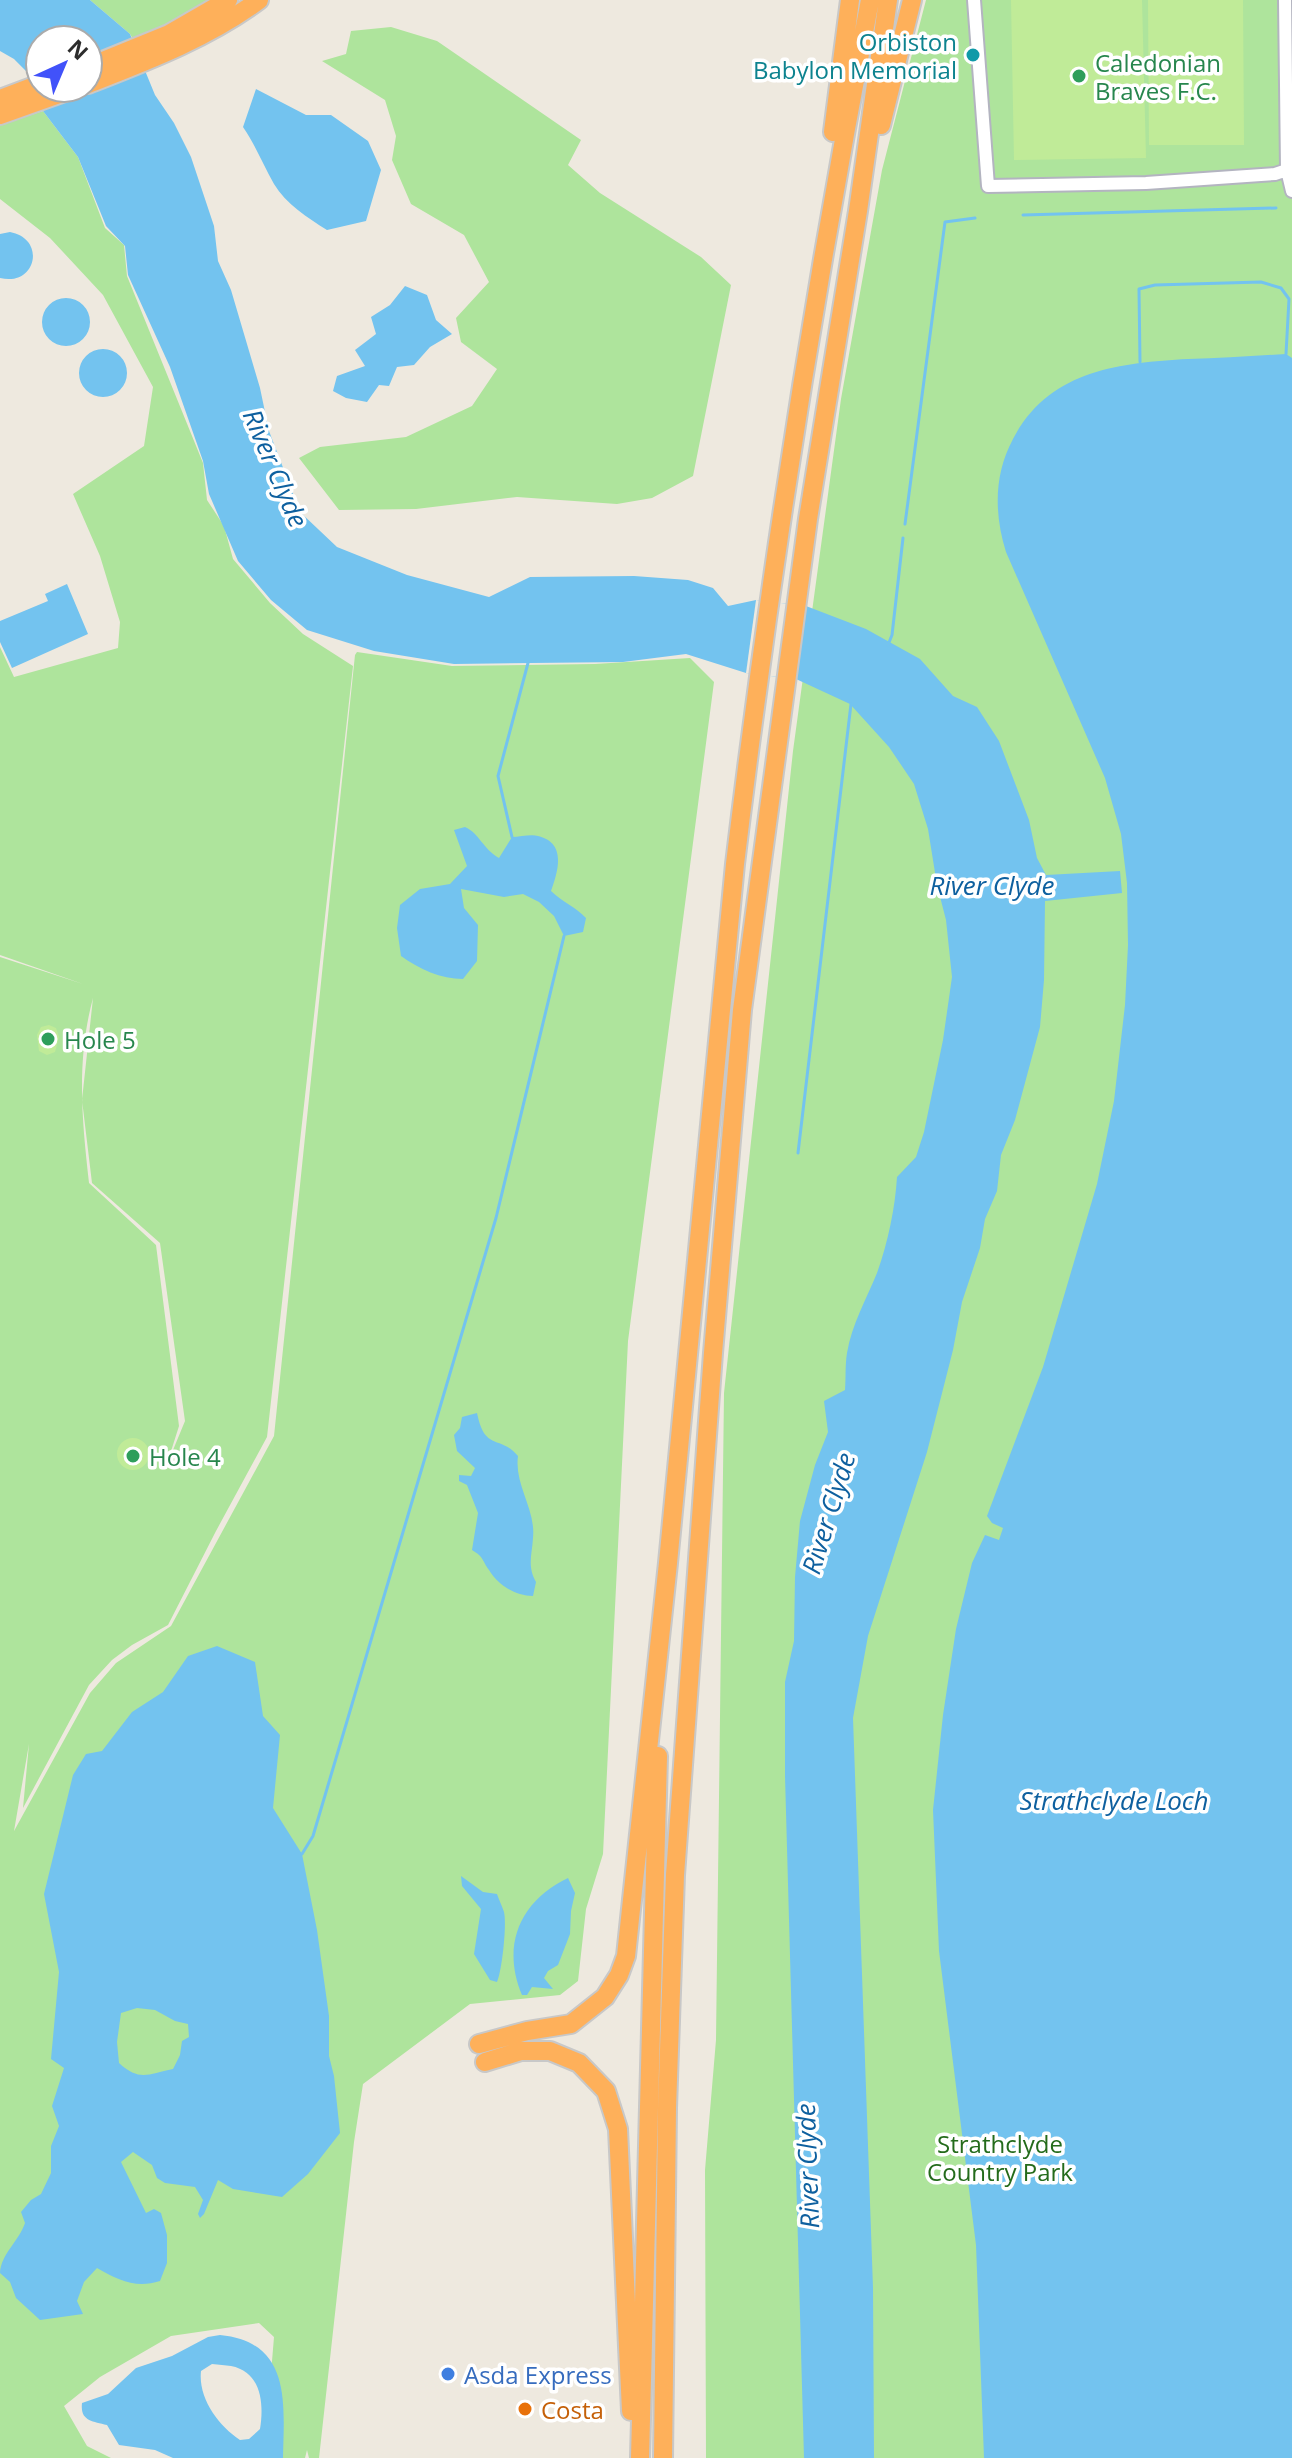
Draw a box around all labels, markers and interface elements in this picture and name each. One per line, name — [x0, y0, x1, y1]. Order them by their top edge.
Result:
north arrow — [24, 24, 104, 104]
place label: Orbiston Babylon Memorial — [753, 25, 957, 86]
text: N — [62, 32, 95, 66]
marker: Orbiston Babylon Memorial — [964, 46, 982, 64]
place label: Caledonian Braves F.C. — [1095, 46, 1221, 107]
marker: Caledonian Braves F.C. — [1070, 67, 1088, 85]
water label: River Clyde — [235, 403, 317, 533]
water label: River Clyde — [929, 867, 1055, 903]
place label: Hole 5 — [64, 1023, 136, 1056]
marker: Hole 5 — [39, 1030, 57, 1048]
place label: Hole 4 — [149, 1440, 221, 1473]
marker: Hole 4 — [124, 1447, 142, 1465]
water label: River Clyde — [792, 1448, 864, 1578]
water label: Strathclyde Loch — [1019, 1782, 1209, 1818]
water label: River Clyde — [787, 2103, 827, 2229]
park label: Strathclyde Country Park — [927, 2127, 1073, 2188]
place label: Asda Express — [464, 2358, 612, 2391]
marker: Asda Express — [439, 2365, 457, 2383]
place label: Costa — [541, 2393, 604, 2426]
marker: Costa — [516, 2400, 534, 2418]

